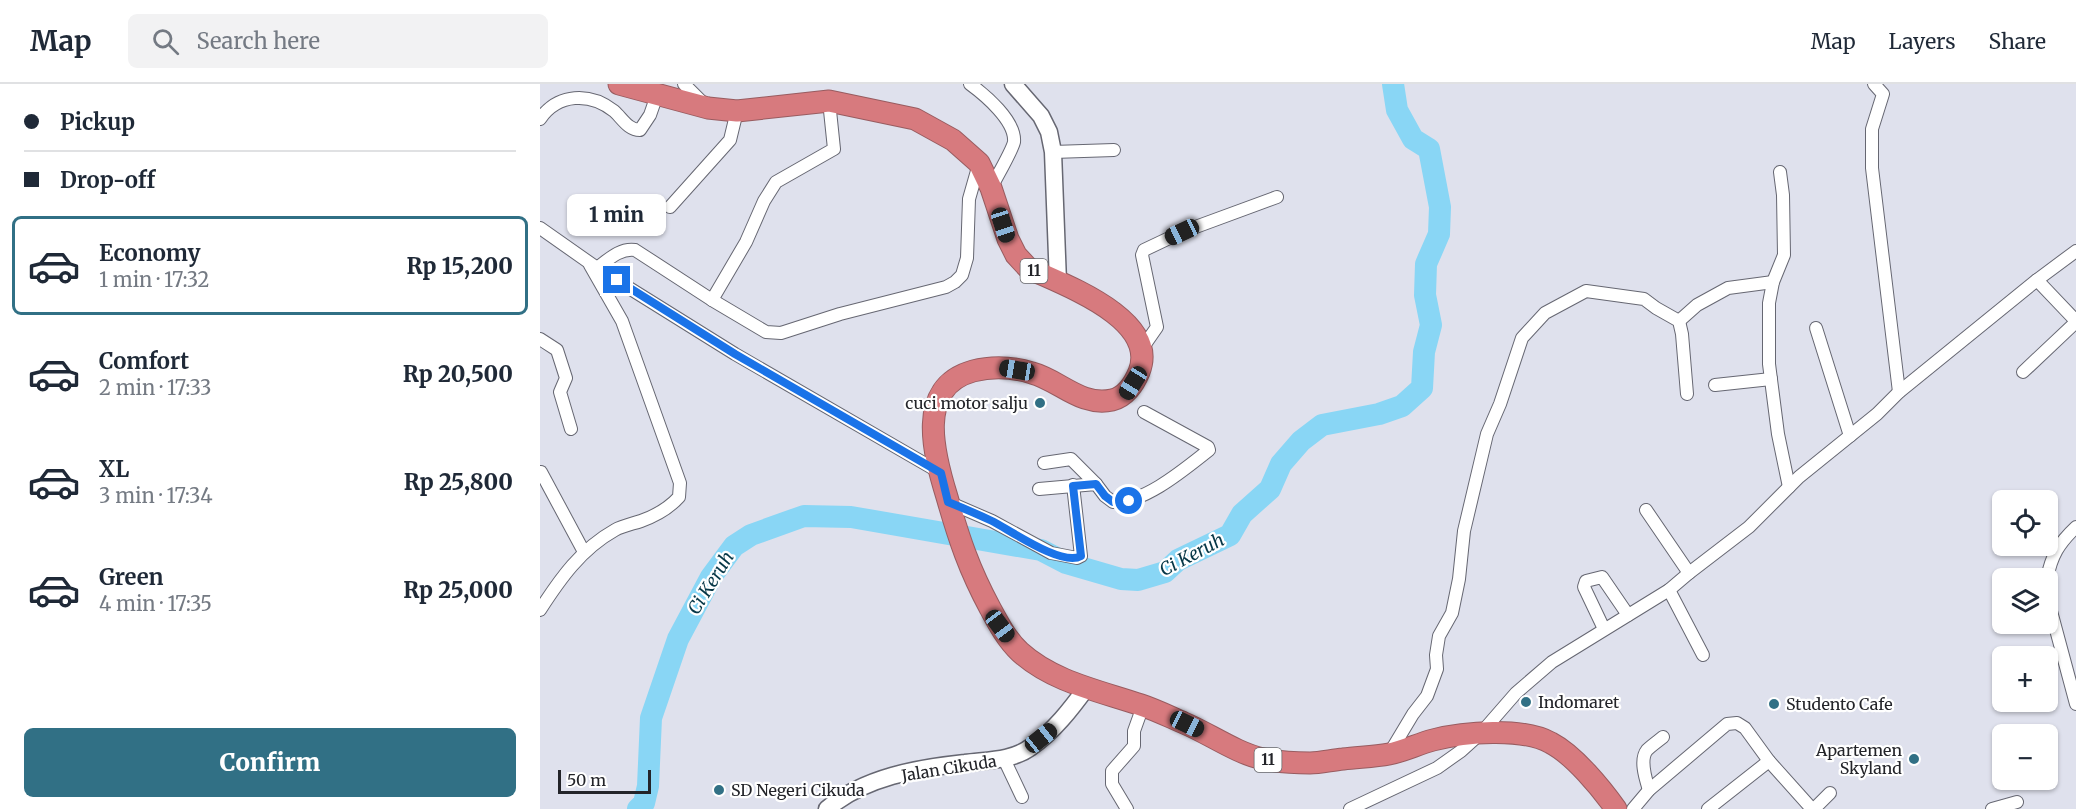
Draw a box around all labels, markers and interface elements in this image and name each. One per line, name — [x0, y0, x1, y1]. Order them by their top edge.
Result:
search box — [128, 14, 548, 68]
text: Map — [30, 23, 92, 59]
icon: search — [149, 25, 182, 58]
text: Search here — [197, 27, 320, 55]
text: Map — [1811, 28, 1856, 55]
text: Layers — [1889, 28, 1956, 55]
text: Share — [1989, 28, 2046, 55]
text: Pickup — [60, 108, 135, 136]
text: Drop-off — [60, 166, 155, 194]
callout: 1 min — [568, 193, 667, 235]
text: 1 min — [589, 202, 644, 227]
car — [989, 205, 1017, 245]
car — [1162, 216, 1202, 248]
icon: car — [27, 239, 81, 293]
text: Economy — [99, 239, 200, 267]
text: Rp 15,200 — [407, 252, 513, 280]
road number: 11 — [1020, 259, 1048, 283]
route end — [603, 266, 630, 293]
text: 1 min · 17:32 — [99, 267, 209, 292]
icon: car — [27, 347, 81, 401]
text: Comfort — [99, 347, 189, 375]
car — [998, 358, 1036, 382]
text: Rp 20,500 — [403, 360, 513, 388]
car — [1116, 363, 1150, 403]
text: 2 min · 17:33 — [99, 375, 212, 400]
place label: cuci motor salju — [905, 393, 1028, 413]
marker: cuci motor salju — [1033, 396, 1047, 410]
icon: car — [27, 455, 81, 509]
text: XL — [99, 455, 129, 483]
text: Rp 25,800 — [404, 468, 513, 496]
text: 3 min · 17:34 — [99, 483, 213, 508]
route start — [1115, 487, 1142, 514]
map controls — [1992, 490, 2058, 790]
button: locate — [1992, 490, 2058, 556]
water label: Ci Keruh — [1155, 528, 1228, 581]
water label: Ci Keruh — [682, 547, 739, 619]
icon: car — [27, 563, 81, 617]
text: Green — [99, 563, 163, 591]
button: layers — [1992, 568, 2058, 634]
text: Rp 25,000 — [403, 576, 513, 604]
text: 4 min · 17:35 — [99, 591, 212, 616]
car — [982, 606, 1018, 646]
button: + — [1992, 646, 2058, 712]
place label: Indomaret — [1538, 692, 1620, 712]
place label: Studento Cafe — [1786, 694, 1892, 714]
marker: Indomaret — [1519, 695, 1533, 709]
marker: Studento Cafe — [1767, 697, 1781, 711]
car — [1167, 708, 1207, 740]
car — [1021, 720, 1061, 756]
button: − — [1992, 724, 2058, 790]
button: Confirm — [24, 728, 516, 797]
place label: Apartemen Skyland — [1815, 740, 1902, 778]
road number: 11 — [1254, 748, 1282, 772]
street label: Jalan Cikuda — [899, 751, 998, 786]
marker: Apartemen Skyland — [1907, 752, 1921, 766]
scale bar — [558, 767, 651, 794]
text: 50 m — [567, 770, 606, 790]
place label: SD Negeri Cikuda — [731, 780, 865, 800]
marker: SD Negeri Cikuda — [712, 783, 726, 797]

